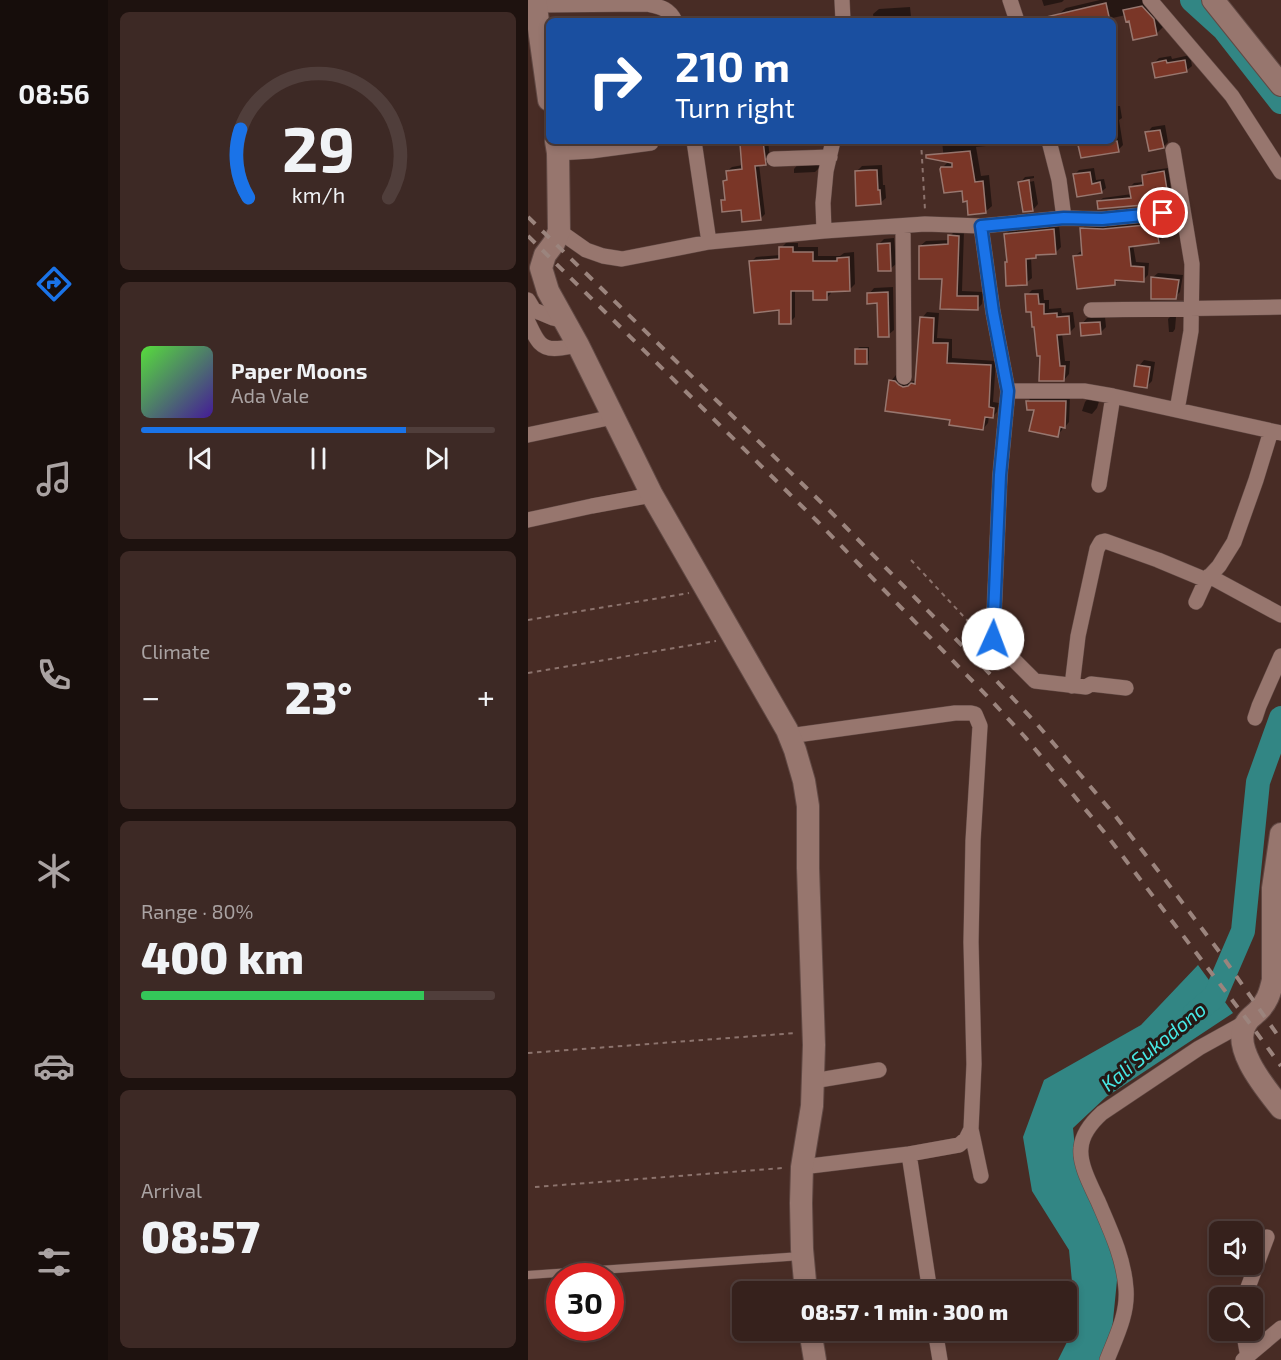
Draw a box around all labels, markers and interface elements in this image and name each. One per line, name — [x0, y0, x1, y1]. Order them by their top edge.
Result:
text: 210 m — [675, 40, 790, 90]
icon: right — [576, 42, 654, 120]
text: 08:56 — [18, 77, 90, 109]
text: Turn right — [675, 91, 795, 123]
text: 29 — [281, 110, 355, 185]
text: km/h — [291, 182, 345, 207]
pin — [1137, 187, 1188, 238]
icon: arrive — [1146, 196, 1179, 229]
icon: directions — [33, 263, 75, 305]
text: Paper Moons — [231, 357, 367, 383]
text: Ada Vale — [231, 383, 309, 407]
icon: previous — [184, 442, 217, 475]
icon: pause — [302, 442, 335, 475]
icon: next — [420, 442, 453, 475]
icon: music — [33, 458, 75, 500]
position arrow — [961, 607, 1025, 671]
text: Climate — [141, 639, 210, 663]
icon: phone — [33, 654, 75, 696]
text: 23° — [285, 669, 352, 723]
text: − — [141, 676, 160, 716]
text: + — [477, 676, 495, 716]
icon: climate — [33, 850, 75, 892]
text: Range · 80% — [141, 899, 254, 923]
text: 400 km — [141, 929, 304, 983]
water label: Kali Sukodono — [1096, 996, 1210, 1096]
icon: car — [33, 1045, 75, 1087]
text: Arrival — [141, 1178, 202, 1202]
text: 08:57 — [141, 1208, 260, 1262]
map controls — [1209, 1221, 1263, 1341]
button: sound — [1209, 1221, 1263, 1275]
icon: filters — [33, 1241, 75, 1283]
speed limit sign: 30 — [546, 1263, 624, 1341]
button: search — [1209, 1287, 1263, 1341]
text: 08:57 · 1 min · 300 m — [801, 1298, 1008, 1324]

